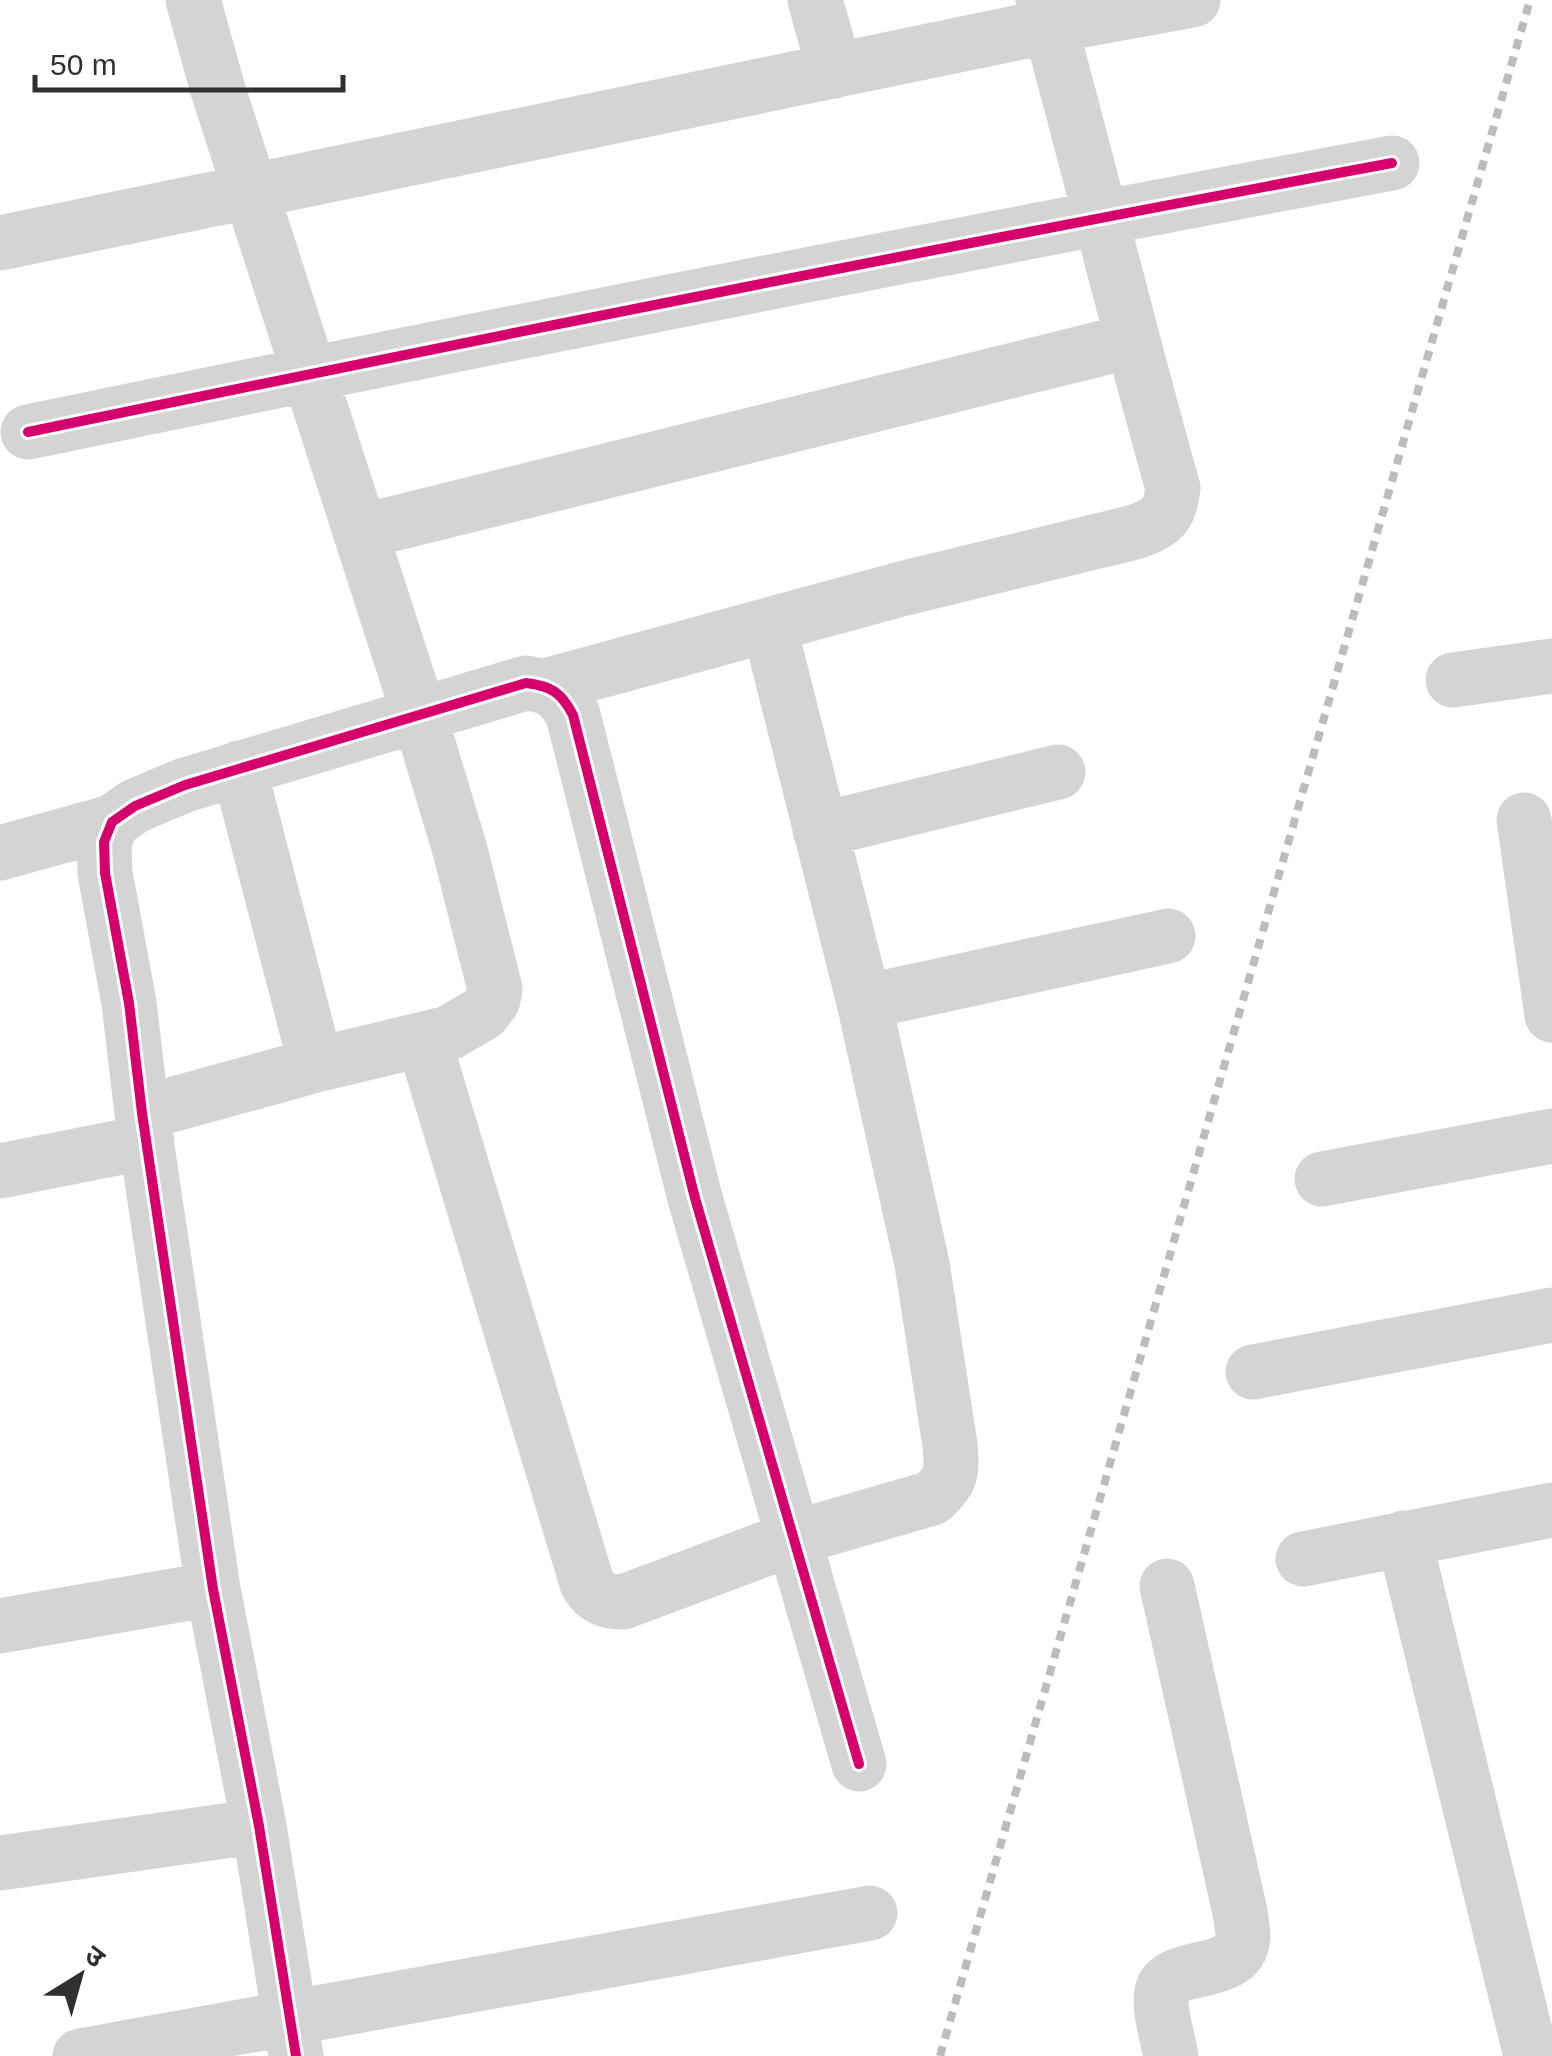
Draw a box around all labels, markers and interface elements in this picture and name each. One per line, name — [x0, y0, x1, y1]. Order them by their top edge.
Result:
scale bar — [35, 30, 342, 92]
text: 50 m — [50, 48, 117, 81]
north arrow — [30, 1926, 130, 2026]
text: उ — [79, 1939, 111, 1974]

